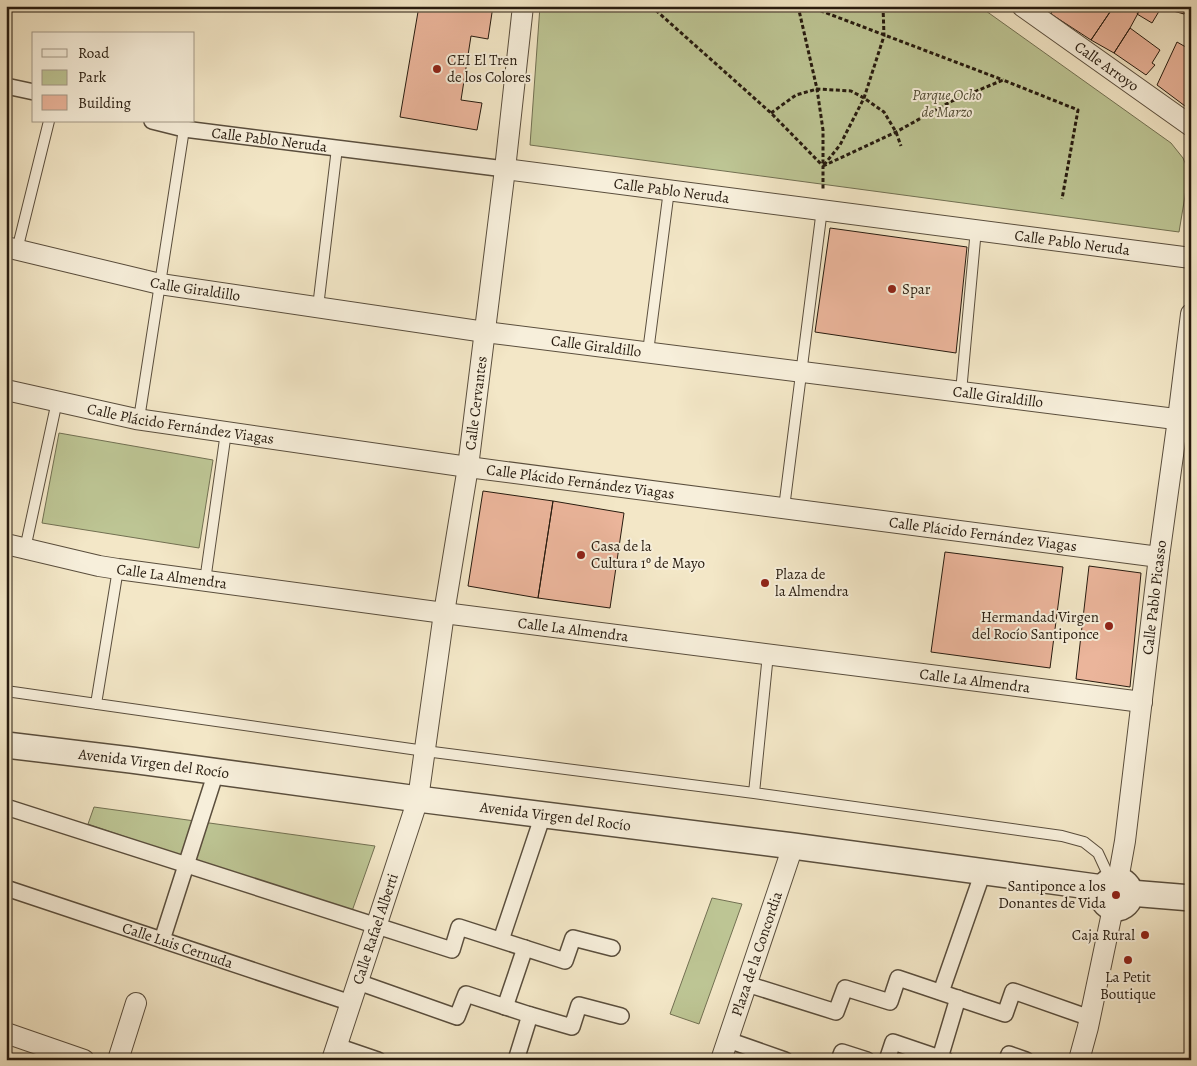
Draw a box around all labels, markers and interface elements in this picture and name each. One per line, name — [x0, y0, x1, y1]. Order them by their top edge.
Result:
legend — [32, 32, 195, 122]
street label: Calle Arroyo — [1071, 37, 1143, 96]
text: Road — [78, 43, 110, 63]
place label: CEI El Tren de los Colores — [447, 50, 531, 87]
marker: CEI El Tren de los Colores — [431, 63, 443, 75]
text: Park — [78, 67, 107, 87]
park label: Parque Ocho de Marzo — [912, 85, 982, 122]
text: Building — [78, 93, 131, 113]
street label: Calle Pablo Neruda — [210, 123, 328, 157]
street label: Calle Pablo Neruda — [613, 173, 731, 208]
street label: Calle Pablo Neruda — [1013, 225, 1131, 260]
street label: Calle Giraldillo — [148, 272, 242, 306]
place label: Spar — [902, 279, 931, 299]
marker: Spar — [886, 283, 898, 295]
street label: Calle Giraldillo — [550, 330, 643, 362]
street label: Calle Cervantes — [460, 355, 492, 451]
street label: Calle Giraldillo — [952, 381, 1044, 412]
street label: Calle Plácido Fernández Viagas — [85, 398, 275, 449]
street label: Calle Plácido Fernández Viagas — [485, 459, 676, 504]
street label: Calle Plácido Fernández Viagas — [888, 512, 1078, 556]
place label: Casa de la Cultura 1º de Mayo — [591, 536, 705, 573]
street label: Calle Pablo Picasso — [1137, 539, 1171, 656]
marker: Casa de la Cultura 1º de Mayo — [575, 549, 587, 561]
street label: Calle La Almendra — [115, 559, 228, 594]
place label: Plaza de la Almendra — [775, 564, 849, 601]
marker: Plaza de la Almendra — [759, 577, 771, 589]
place label: Hermandad Virgen del Rocío Santiponce — [972, 607, 1099, 644]
street label: Calle La Almendra — [517, 613, 630, 646]
marker: Hermandad Virgen del Rocío Santiponce — [1103, 620, 1115, 632]
street label: Calle La Almendra — [918, 664, 1031, 698]
street label: Avenida Virgen del Rocío — [76, 744, 231, 783]
street label: Avenida Virgen del Rocío — [478, 797, 632, 836]
street label: Calle Rafael Alberti — [348, 871, 403, 987]
place label: Santiponce a los Donantes de Vida — [998, 876, 1106, 913]
street label: Plaza de la Concordia — [726, 889, 787, 1019]
marker: Santiponce a los Donantes de Vida — [1110, 889, 1122, 901]
street label: Calle Luis Cernuda — [120, 917, 236, 973]
place label: Caja Rural — [1072, 925, 1135, 945]
marker: Caja Rural — [1139, 929, 1151, 941]
marker: La Petit Boutique — [1122, 954, 1134, 966]
place label: La Petit Boutique — [1100, 967, 1156, 1004]

